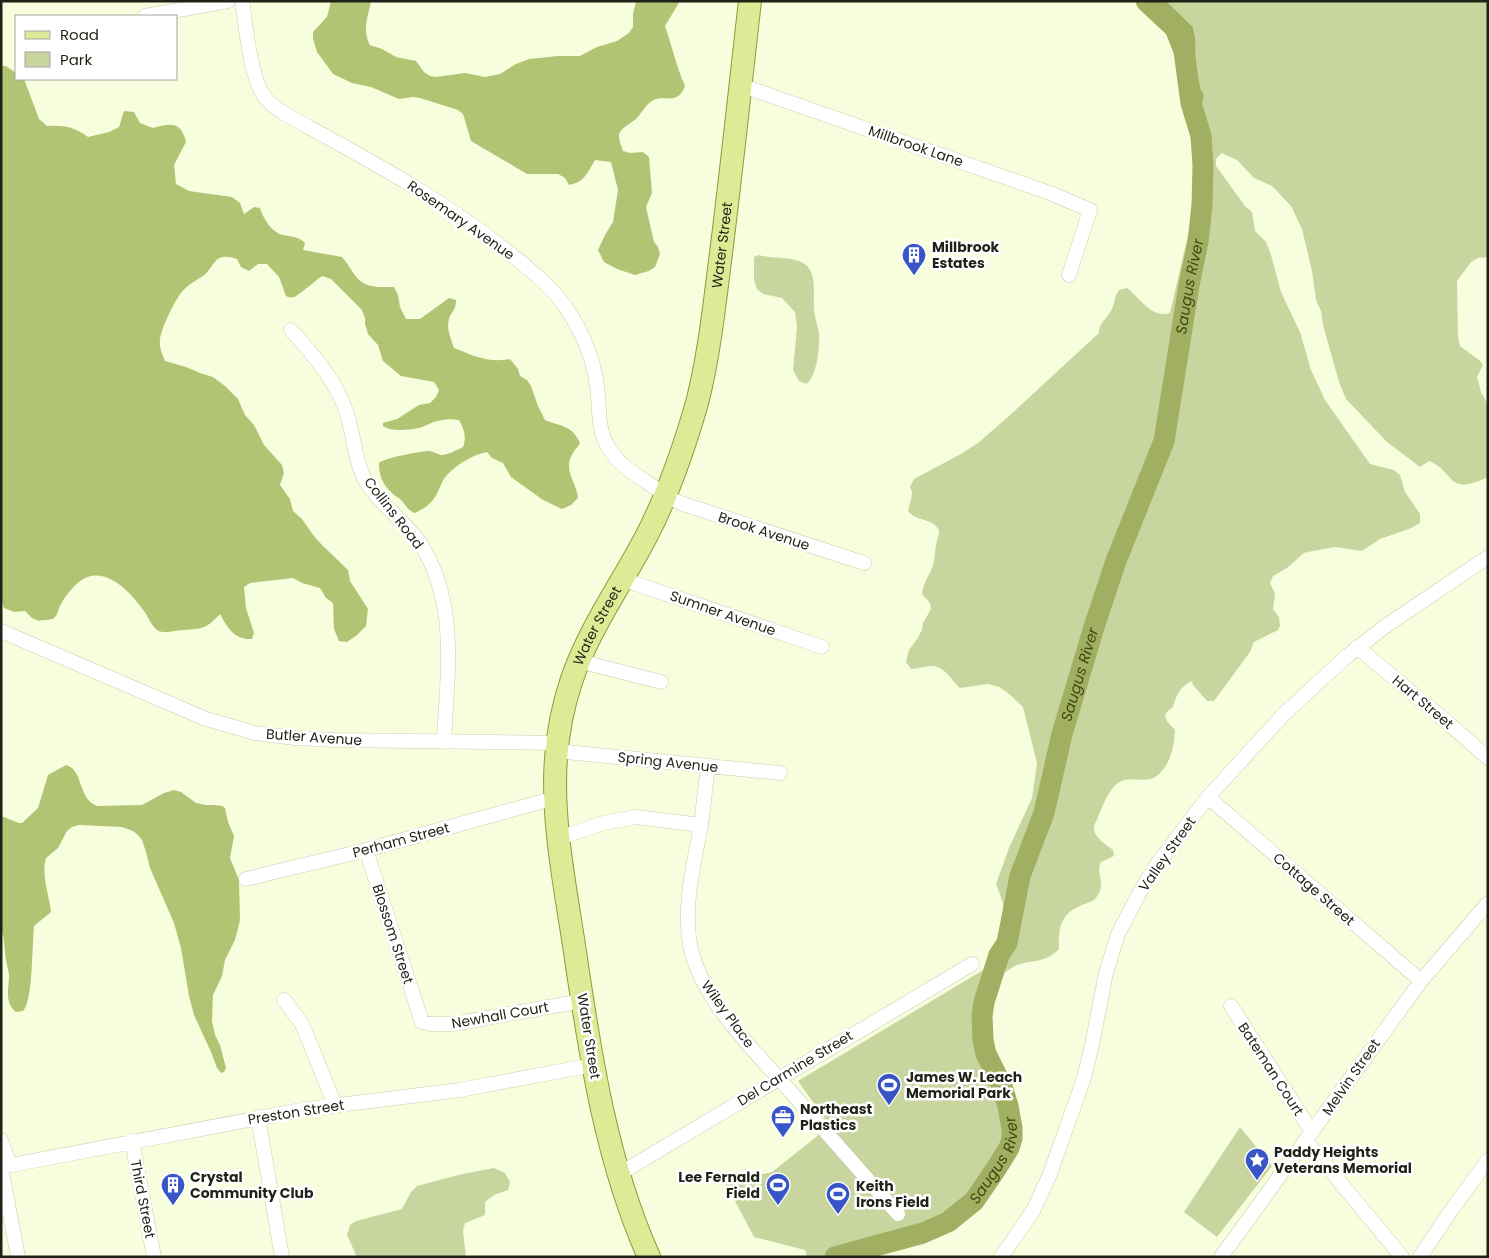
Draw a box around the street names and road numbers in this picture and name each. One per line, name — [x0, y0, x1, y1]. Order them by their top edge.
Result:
street label: Millbrook Lane — [866, 120, 966, 172]
street label: Rosemary Avenue — [403, 175, 519, 265]
street label: Water Street — [707, 201, 737, 289]
street label: Collins Road — [359, 473, 429, 553]
street label: Brook Avenue — [716, 507, 813, 555]
street label: Water Street — [568, 582, 626, 668]
street label: Sumner Avenue — [667, 586, 779, 641]
street label: Hart Street — [1388, 670, 1458, 734]
street label: Butler Avenue — [265, 724, 363, 750]
street label: Spring Avenue — [617, 747, 720, 777]
street label: Valley Street — [1134, 813, 1200, 895]
street label: Perham Street — [350, 817, 452, 863]
street label: Cottage Street — [1269, 848, 1359, 930]
street label: Blossom Street — [367, 882, 419, 986]
street label: Wiley Place — [697, 976, 760, 1052]
street label: Water Street — [572, 992, 606, 1080]
street label: Newhall Court — [450, 997, 550, 1033]
street label: Bateman Court — [1233, 1018, 1309, 1120]
street label: Del Carmine Street — [733, 1026, 857, 1110]
street label: Melvin Street — [1317, 1035, 1385, 1119]
street label: Preston Street — [247, 1095, 345, 1129]
street label: Third Street — [126, 1158, 160, 1240]

